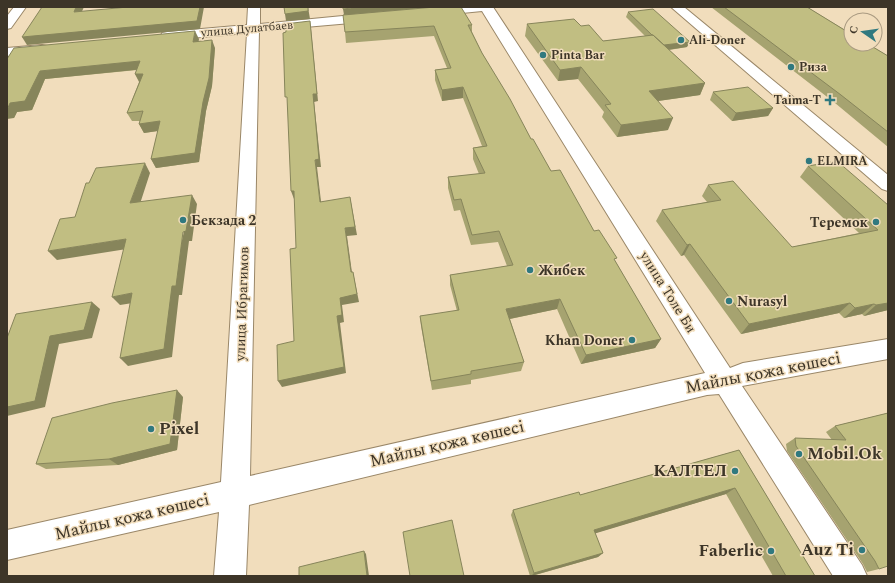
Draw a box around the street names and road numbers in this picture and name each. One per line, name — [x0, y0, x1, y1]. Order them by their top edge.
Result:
street label: улица Дулатбаев — [199, 16, 294, 43]
street label: улица Ибрагимов — [229, 246, 254, 363]
street label: улица Толе Би — [634, 246, 702, 337]
street label: Майлы қожа көшесі — [683, 345, 843, 401]
street label: Майлы қожа көшесі — [367, 414, 527, 474]
street label: Майлы қожа көшесі — [52, 487, 212, 547]

